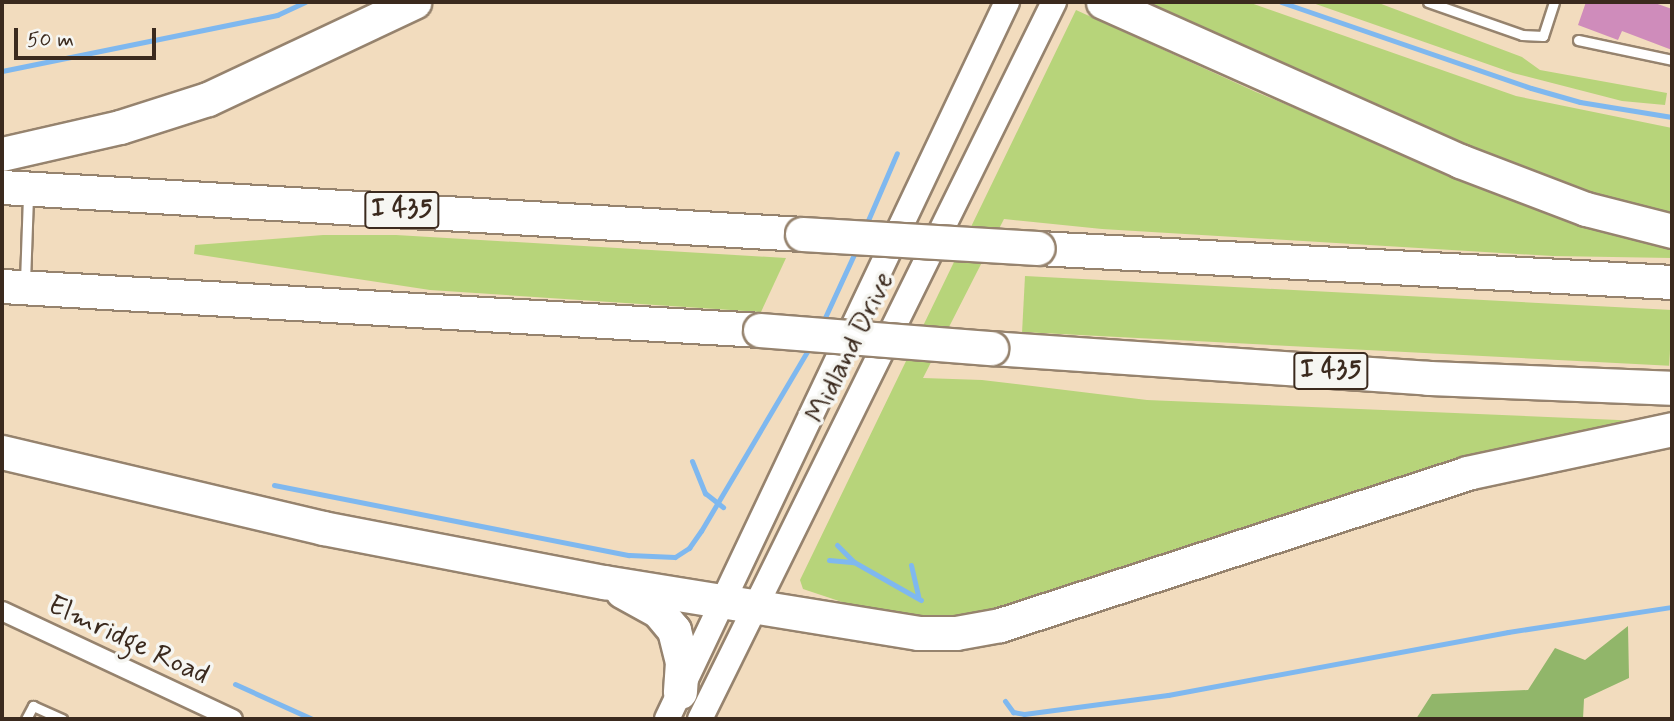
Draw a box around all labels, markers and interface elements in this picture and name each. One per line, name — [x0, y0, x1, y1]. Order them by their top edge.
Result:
scale bar — [18, 14, 159, 58]
text: 50 m — [27, 26, 74, 54]
road number: I 435 — [364, 188, 440, 232]
street label: Midland Drive — [801, 268, 901, 428]
road number: I 435 — [1292, 348, 1370, 394]
street label: Elmridge Road — [43, 589, 213, 693]

